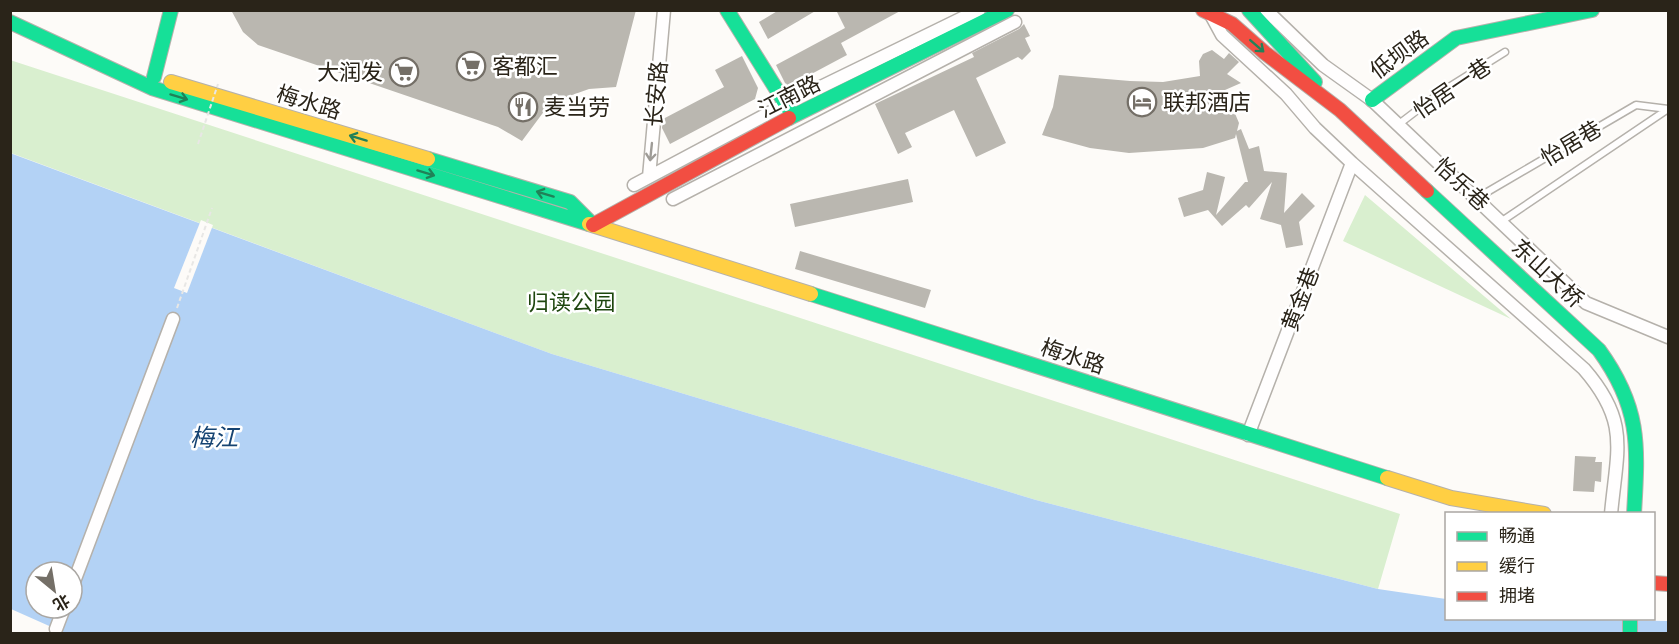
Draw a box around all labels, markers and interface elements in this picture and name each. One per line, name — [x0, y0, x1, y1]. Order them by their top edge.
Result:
street label: 低坝路 — [1364, 23, 1434, 85]
one-way arrow — [1249, 39, 1264, 53]
supermarket icon: 客都汇 — [455, 50, 487, 82]
place label: 客都汇 — [492, 52, 558, 80]
street label: 怡居一巷 — [1408, 52, 1496, 124]
supermarket icon: 大润发 — [388, 56, 420, 88]
place label: 大润发 — [317, 58, 383, 86]
street label: 长安路 — [639, 60, 673, 128]
street label: 江南路 — [753, 69, 825, 123]
street label: 梅水路 — [273, 79, 345, 125]
hotel icon: 联邦酒店 — [1126, 86, 1158, 118]
place label: 联邦酒店 — [1163, 88, 1251, 116]
restaurant icon: 麦当劳 — [507, 91, 539, 123]
one-way arrow — [169, 92, 188, 103]
place label: 麦当劳 — [544, 93, 610, 121]
street label: 怡居巷 — [1535, 114, 1607, 172]
one-way arrow — [349, 132, 368, 143]
one-way arrow — [645, 142, 656, 162]
street label: 怡乐巷 — [1428, 151, 1496, 217]
one-way arrow — [416, 168, 435, 179]
one-way arrow — [536, 188, 555, 199]
street label: 东山大桥 — [1506, 233, 1590, 313]
street label: 黄金巷 — [1275, 263, 1325, 335]
park label: 归读公园 — [527, 288, 615, 316]
street label: 梅水路 — [1037, 332, 1109, 380]
water label: 梅江 — [190, 422, 241, 453]
legend — [1445, 512, 1655, 620]
text: 畅通 — [1499, 524, 1535, 547]
text: 缓行 — [1499, 554, 1535, 577]
north arrow — [24, 560, 84, 620]
text: 拥堵 — [1499, 584, 1535, 607]
text: 北 — [50, 590, 73, 616]

